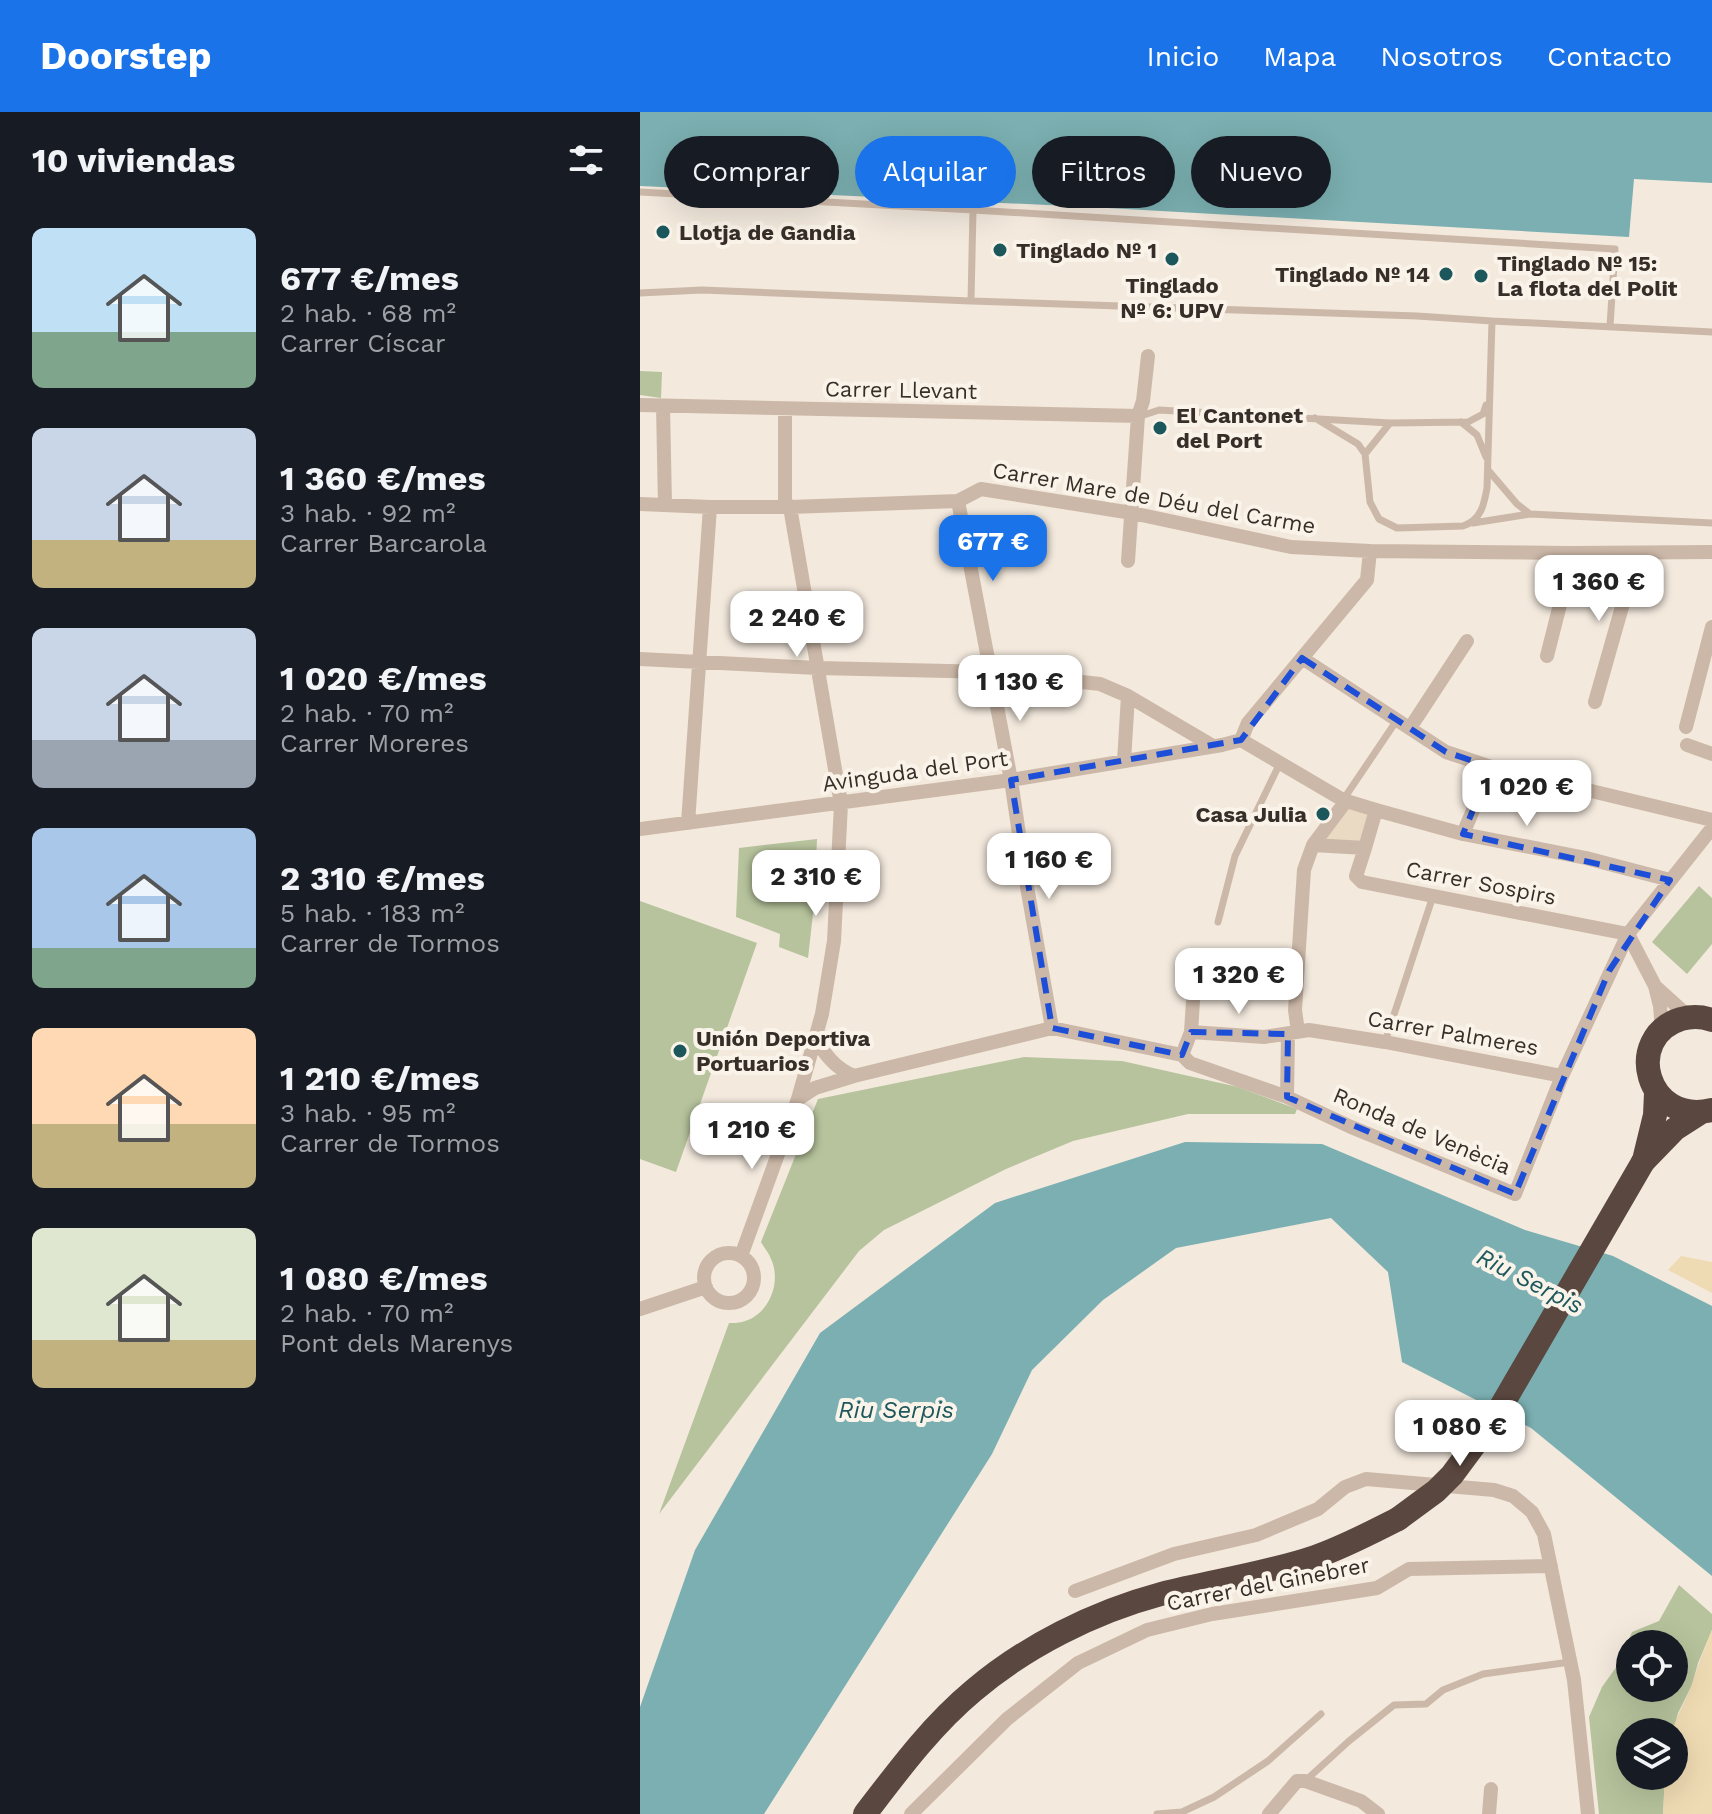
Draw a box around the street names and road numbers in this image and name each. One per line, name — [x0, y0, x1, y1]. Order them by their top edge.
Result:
street label: Carrer Llevant — [825, 376, 977, 404]
street label: Carrer Mare de Déu del Carme — [991, 457, 1317, 539]
street label: Avinguda del Port — [821, 746, 1009, 796]
street label: Carrer Sospirs — [1404, 856, 1558, 910]
street label: Carrer Palmeres — [1366, 1006, 1540, 1060]
street label: Ronda de Venècia — [1329, 1082, 1515, 1180]
street label: Carrer del Ginebrer — [1165, 1552, 1371, 1616]

